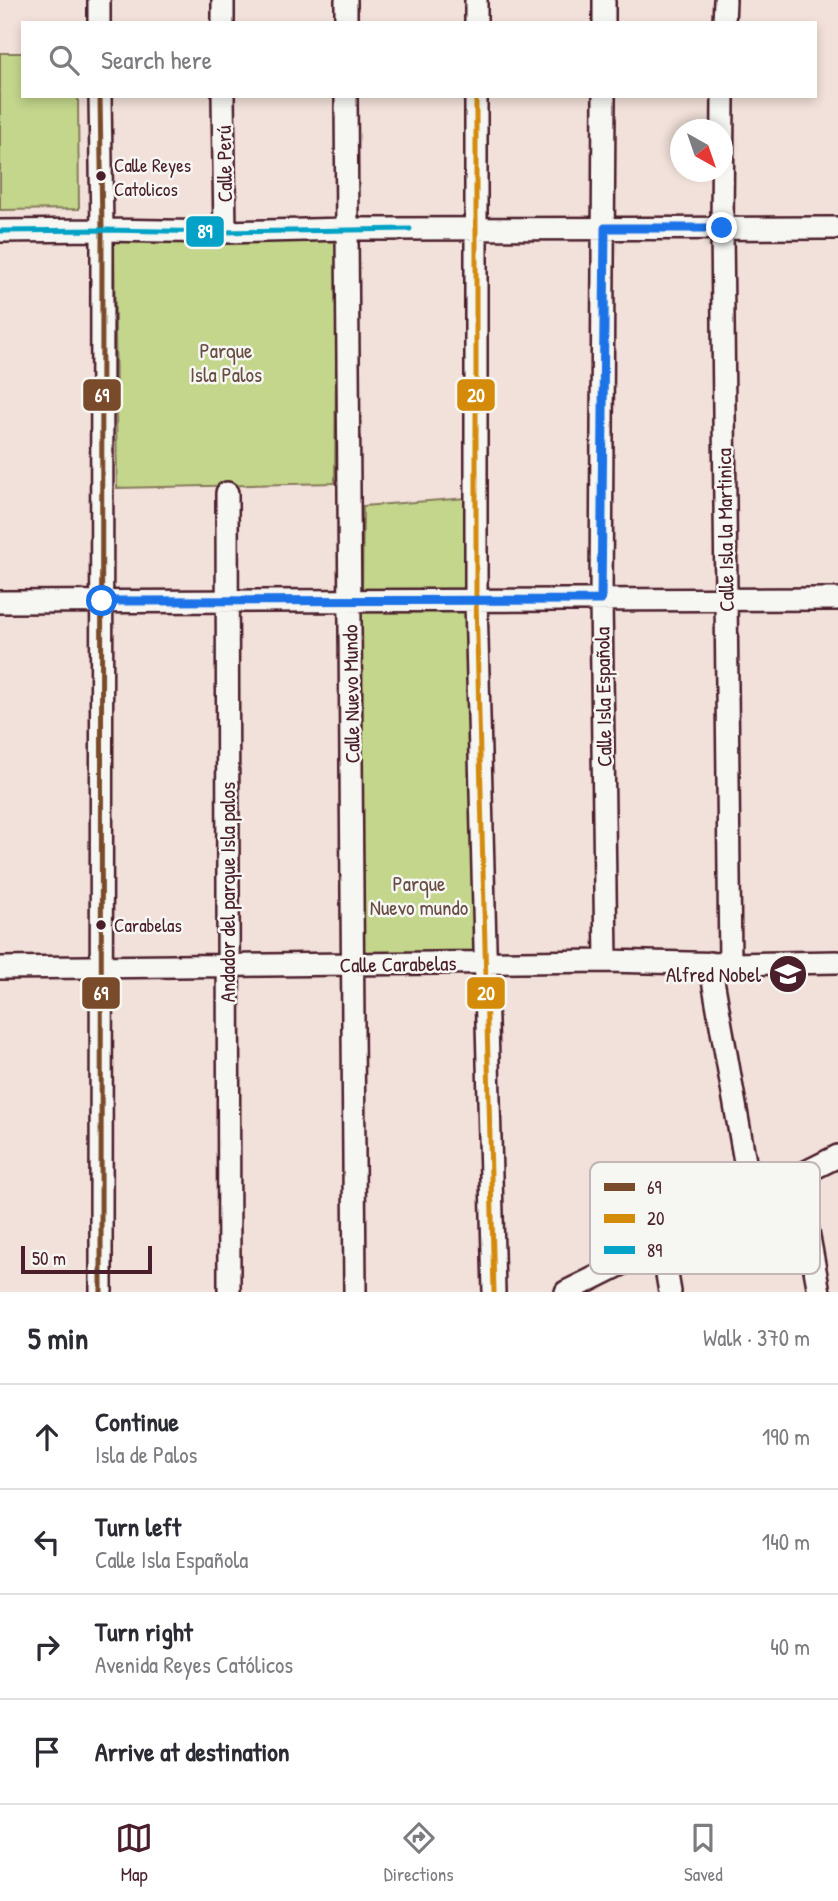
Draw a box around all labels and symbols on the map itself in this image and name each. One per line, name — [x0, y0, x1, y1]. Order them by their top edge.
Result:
north arrow — [670, 119, 733, 182]
street label: Calle Perú — [209, 125, 239, 203]
place label: Calle Reyes Catolicos — [114, 152, 191, 202]
marker: Calle Reyes Catolicos — [94, 169, 108, 183]
route end — [706, 212, 737, 243]
line badge: 89 — [185, 215, 225, 248]
text: 89 — [197, 218, 213, 244]
park label: Parque Isla Palos — [190, 336, 262, 389]
line badge: 69 — [82, 378, 122, 412]
line badge: 20 — [456, 378, 496, 412]
text: 69 — [95, 382, 109, 408]
text: 20 — [467, 382, 485, 408]
street label: Calle Isla la Martinica — [709, 448, 741, 612]
route start — [86, 585, 117, 616]
street label: Calle Nuevo Mundo — [335, 624, 367, 764]
street label: Calle Isla Española — [587, 627, 619, 767]
street label: Andador del parque Isla palos — [213, 782, 242, 1002]
park label: Parque Nuevo mundo — [370, 869, 468, 922]
place label: Carabelas — [114, 912, 182, 938]
marker: Carabelas — [94, 918, 108, 932]
street label: Calle Carabelas — [339, 948, 457, 980]
school or university icon: Alfred Nobel — [767, 953, 809, 995]
place label: Alfred Nobel — [666, 960, 761, 989]
line badge: 69 — [81, 976, 121, 1010]
line badge: 20 — [466, 976, 506, 1010]
text: 69 — [94, 980, 108, 1006]
text: 20 — [477, 980, 495, 1006]
legend — [590, 1162, 820, 1274]
text: 69 — [647, 1174, 662, 1200]
text: 20 — [647, 1205, 664, 1231]
text: 89 — [647, 1237, 662, 1263]
scale bar — [21, 1243, 152, 1275]

